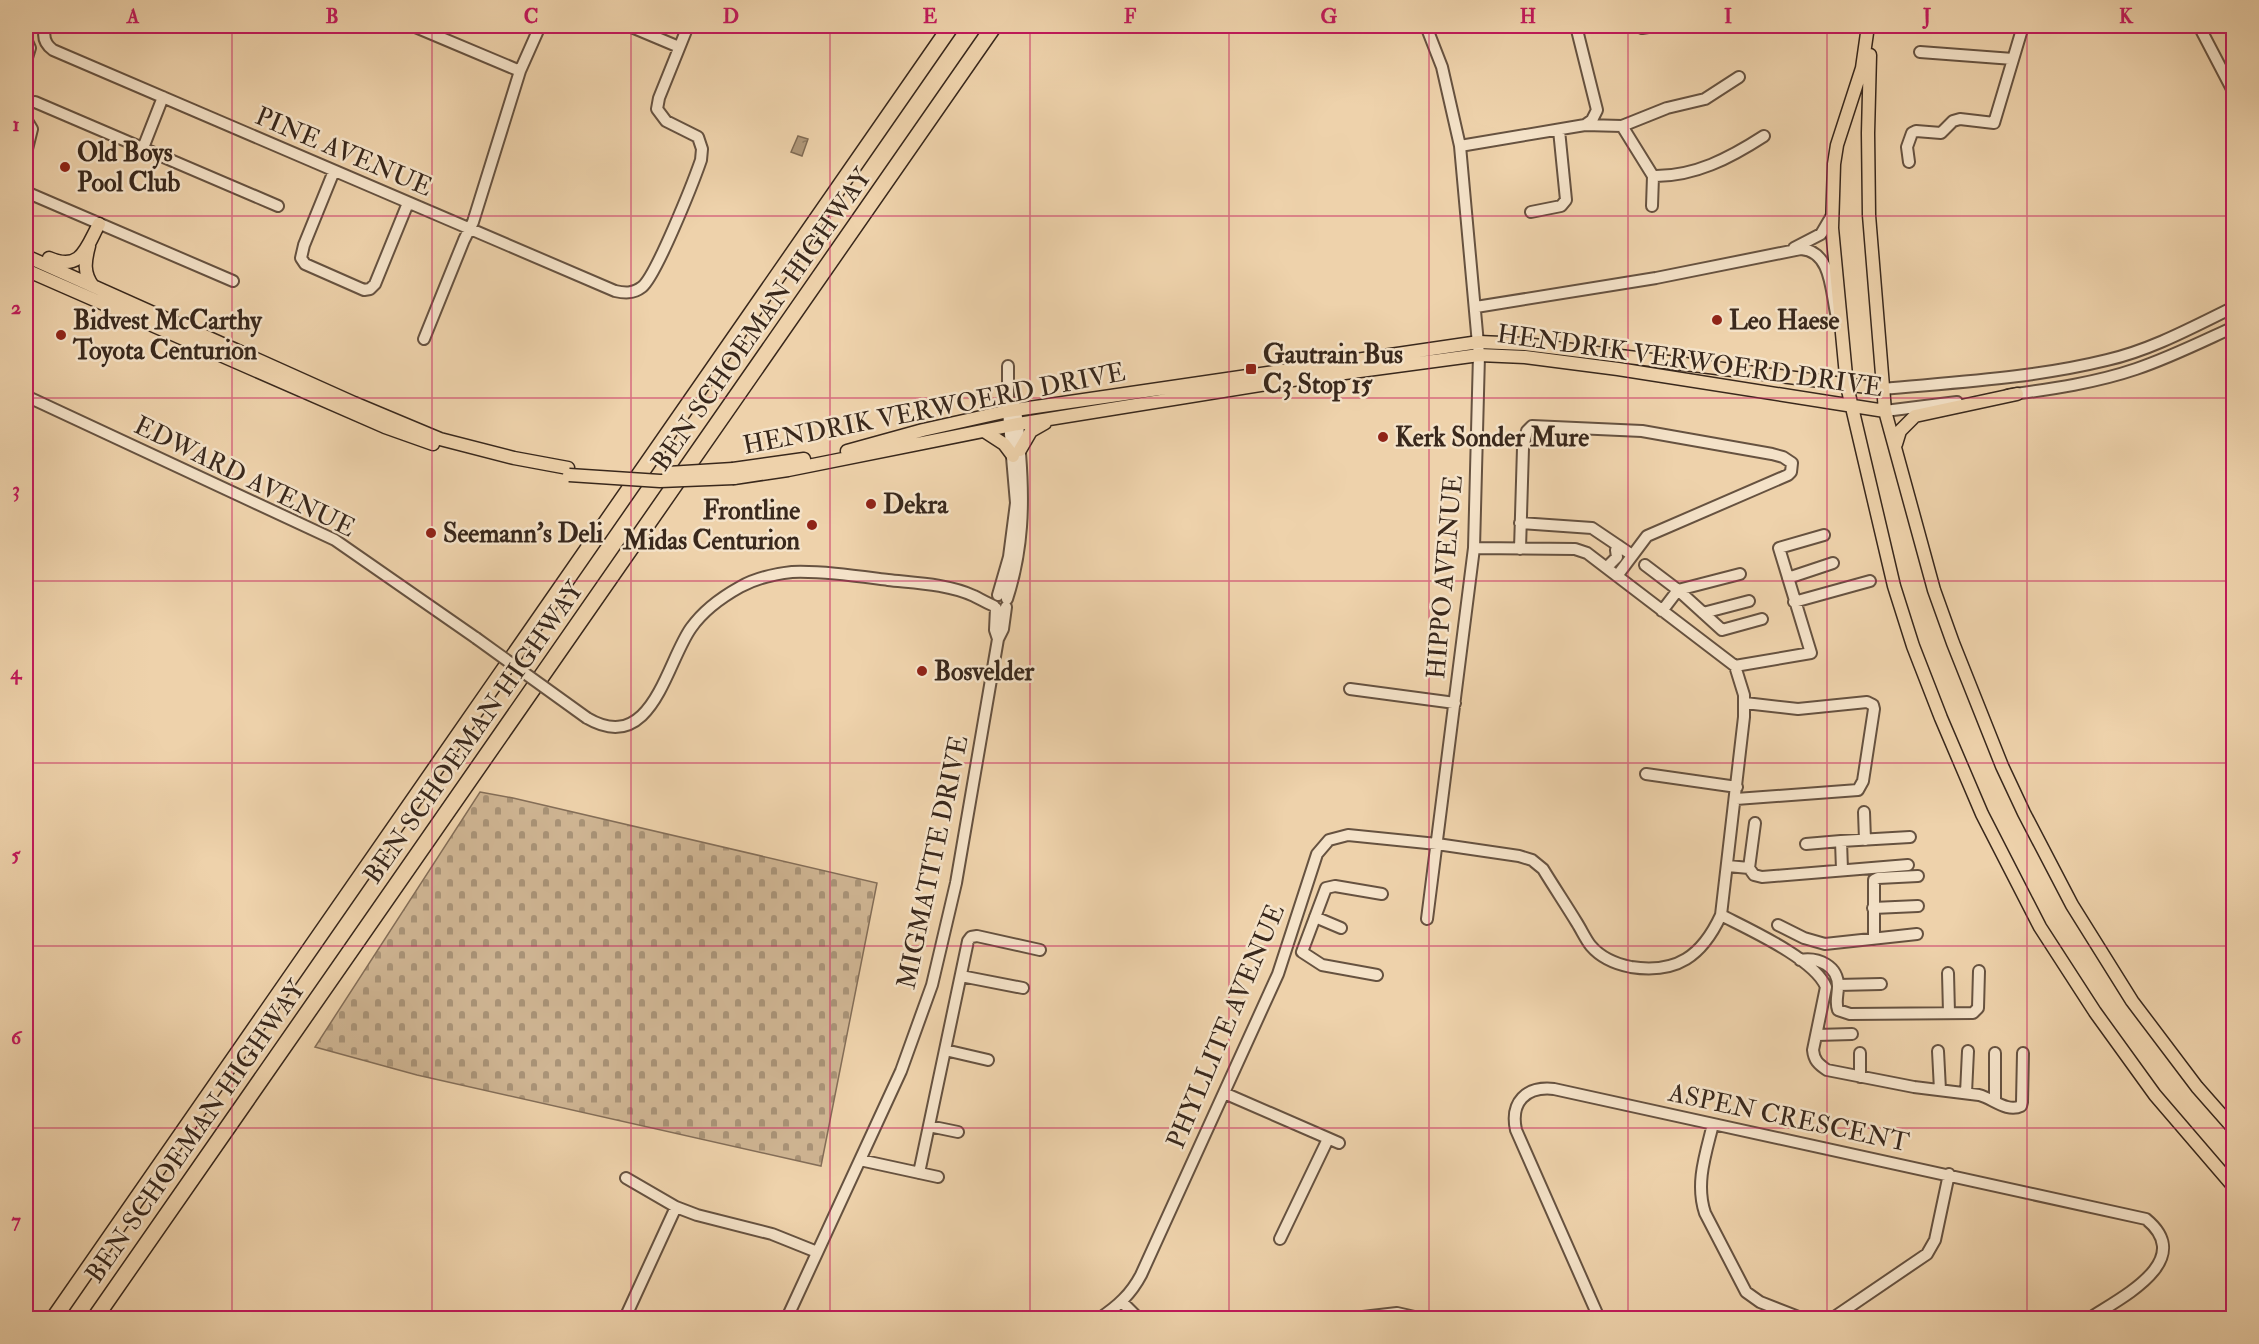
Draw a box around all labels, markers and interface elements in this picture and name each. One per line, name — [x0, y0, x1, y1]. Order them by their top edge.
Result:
text: A — [126, 4, 140, 29]
text: B — [325, 4, 339, 29]
text: C — [524, 4, 538, 29]
text: D — [723, 4, 739, 29]
text: E — [923, 4, 938, 29]
text: F — [1124, 4, 1137, 29]
text: G — [1321, 4, 1338, 29]
text: H — [1520, 4, 1536, 29]
text: I — [1724, 4, 1732, 29]
text: J — [1922, 4, 1931, 29]
text: K — [2119, 4, 2134, 29]
street label: PINE AVENUE — [250, 100, 437, 204]
text: 1 — [12, 112, 20, 137]
place label: Old Boys Pool Club — [77, 137, 180, 199]
marker: Old Boys Pool Club — [58, 160, 72, 174]
street label: BEN SCHOEMAN HIGHWAY — [645, 161, 879, 477]
text: 2 — [11, 295, 21, 320]
place label: Bidvest McCarthy Toyota Centurion — [72, 305, 263, 368]
place label: Leo Haese — [1729, 305, 1839, 337]
marker: Leo Haese — [1710, 313, 1724, 327]
street label: HENDRIK VERWOERD DRIVE — [1495, 318, 1885, 404]
marker: Bidvest McCarthy Toyota Centurion — [54, 328, 68, 342]
place label: Gautrain Bus C3 Stop 15 — [1263, 339, 1403, 402]
street label: HENDRIK VERWOERD DRIVE — [740, 356, 1128, 462]
marker: Gautrain Bus C3 Stop 15 — [1244, 362, 1258, 376]
street label: EDWARD AVENUE — [129, 410, 360, 544]
place label: Kerk Sonder Mure — [1395, 422, 1589, 454]
marker: Kerk Sonder Mure — [1376, 430, 1390, 444]
street label: HIPPO AVENUE — [1420, 474, 1470, 680]
text: 3 — [12, 477, 20, 502]
place label: Dekra — [883, 489, 949, 521]
place label: Frontline Midas Centurion — [622, 495, 801, 557]
marker: Dekra — [864, 497, 878, 511]
place label: Seemann's Deli — [443, 518, 603, 550]
marker: Frontline Midas Centurion — [805, 518, 819, 532]
marker: Seemann's Deli — [424, 526, 438, 540]
street label: BEN SCHOEMAN HIGHWAY — [357, 574, 591, 890]
place label: Bosvelder — [934, 656, 1035, 688]
text: 4 — [10, 660, 23, 685]
marker: Bosvelder — [915, 664, 929, 678]
street label: MIGMATITE DRIVE — [890, 732, 976, 992]
text: 5 — [12, 842, 22, 867]
street label: PHYLLITE AVENUE — [1160, 900, 1292, 1153]
street label: BEN SCHOEMAN HIGHWAY — [79, 973, 313, 1289]
text: 6 — [11, 1025, 23, 1050]
street label: ASPEN CRESCENT — [1665, 1077, 1912, 1159]
text: 7 — [11, 1208, 21, 1233]

